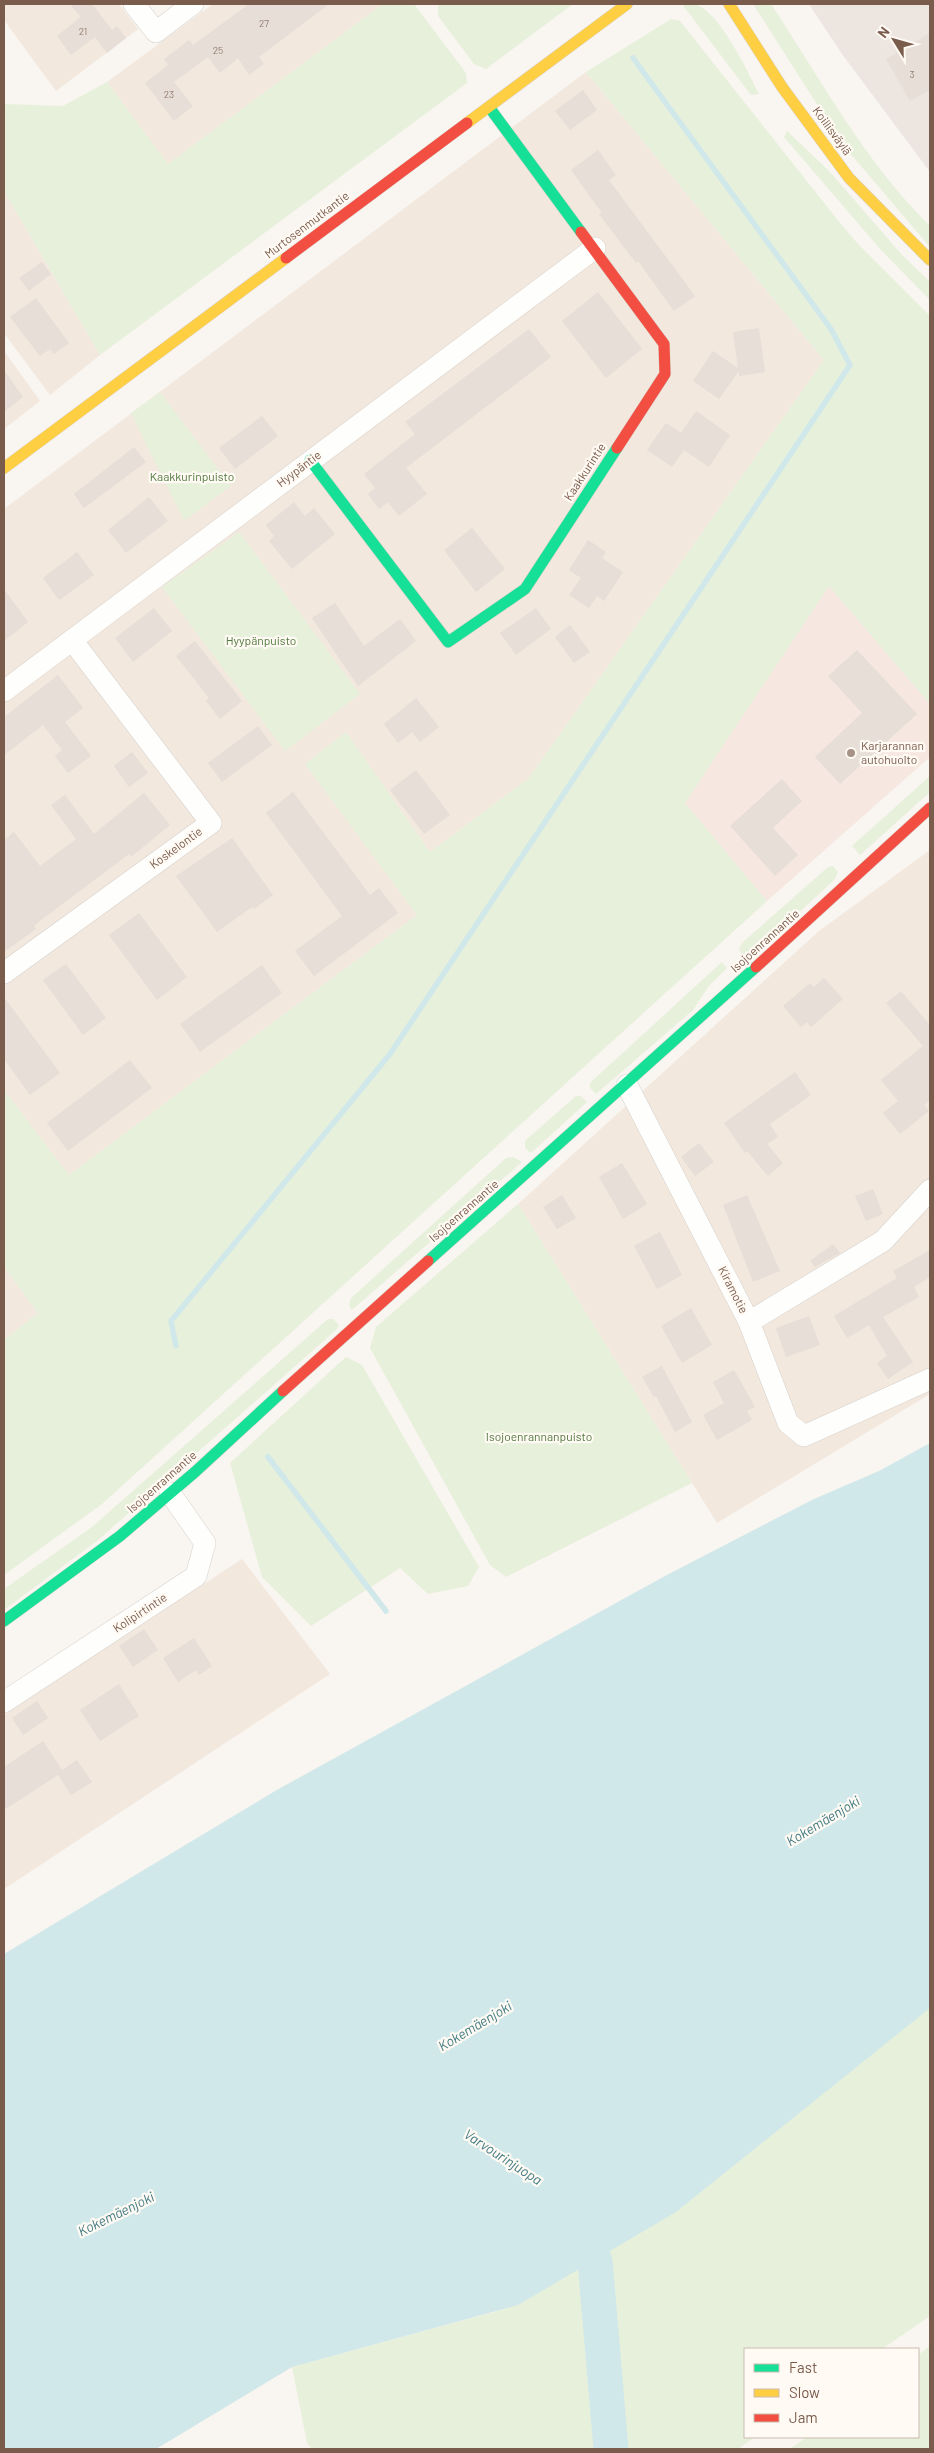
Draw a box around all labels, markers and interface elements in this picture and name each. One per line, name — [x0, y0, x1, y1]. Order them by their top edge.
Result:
north arrow — [869, 15, 919, 65]
house number: 27 — [259, 17, 269, 29]
text: N — [874, 23, 893, 41]
house number: 21 — [79, 25, 87, 37]
house number: 25 — [213, 44, 223, 56]
house number: 3 — [909, 68, 915, 80]
house number: 23 — [164, 88, 174, 100]
street label: Koillisväylä — [810, 103, 855, 157]
street label: Murtosenmutkantie — [261, 188, 351, 260]
street label: Kaakkurintie — [560, 440, 608, 503]
street label: Hyypäntie — [273, 447, 323, 489]
park label: Kaakkurinpuisto — [150, 469, 234, 483]
park label: Hyypänpuisto — [226, 633, 296, 647]
place label: Karjarannan autohuolto — [861, 738, 924, 766]
marker: Karjarannan autohuolto — [845, 747, 857, 759]
street label: Koskelontie — [147, 824, 204, 871]
street label: Isojoenrannantie — [727, 906, 802, 975]
street label: Isojoenrannantie — [426, 1176, 501, 1244]
street label: Kiramotie — [716, 1264, 752, 1315]
park label: Isojoenrannanpuisto — [486, 1429, 592, 1443]
street label: Isojoenrannantie — [124, 1447, 199, 1515]
street label: Kolipirtintie — [110, 1590, 169, 1635]
water label: Kokemäenjoki — [783, 1792, 863, 1849]
water label: Kokemäenjoki — [435, 1997, 515, 2054]
water label: Varvourinjuopa — [461, 2125, 546, 2188]
water label: Kokemäenjoki — [75, 2188, 157, 2239]
legend — [744, 2348, 919, 2438]
text: Fast — [789, 2358, 817, 2376]
text: Slow — [789, 2383, 820, 2401]
text: Jam — [789, 2408, 818, 2426]

